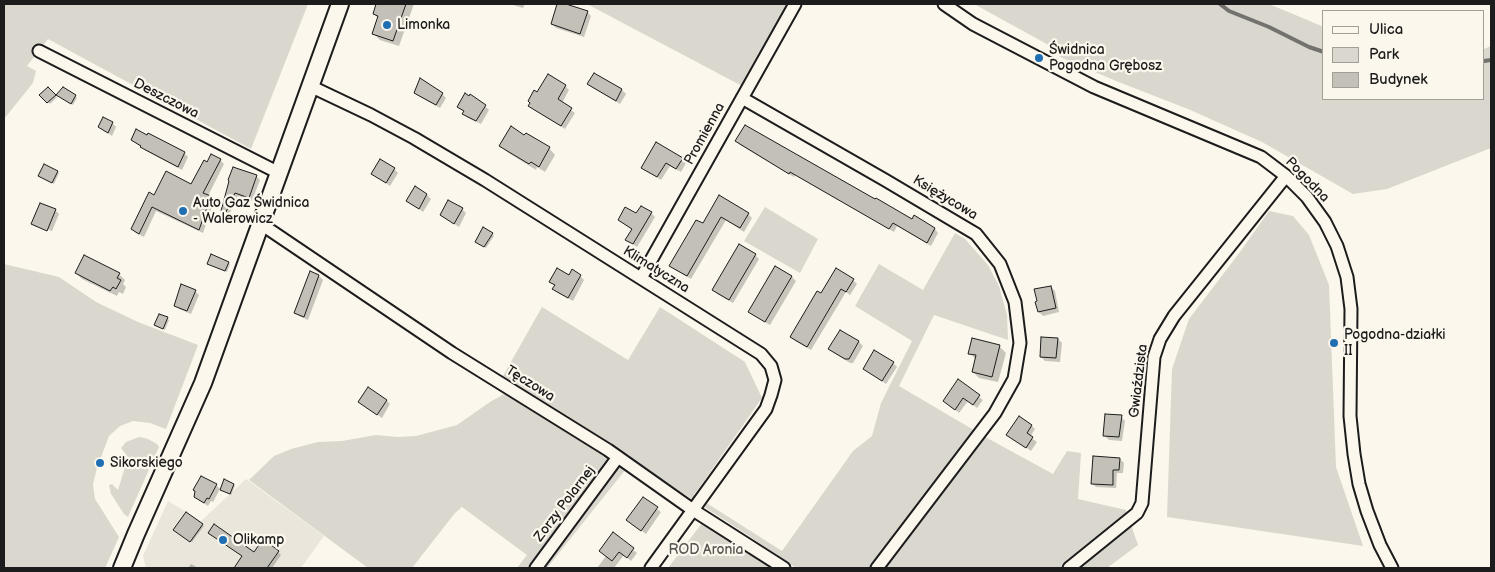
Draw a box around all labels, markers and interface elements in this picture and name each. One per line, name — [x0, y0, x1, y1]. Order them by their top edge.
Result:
legend — [1322, 10, 1485, 100]
place label: Limonka — [397, 17, 450, 33]
marker: Limonka — [381, 19, 393, 31]
text: Ulica — [1369, 20, 1403, 39]
place label: Świdnica Pogodna Grębosz — [1049, 42, 1162, 74]
text: Park — [1369, 45, 1399, 64]
marker: Świdnica Pogodna Grębosz — [1033, 52, 1045, 64]
text: Budynek — [1369, 70, 1428, 89]
street label: Deszczowa — [131, 75, 201, 123]
street label: Promienna — [681, 100, 729, 168]
street label: Pogodna — [1281, 154, 1333, 206]
street label: Księżycowa — [909, 172, 981, 224]
place label: Auto Gaz Świdnica - Walerowicz — [193, 195, 309, 228]
marker: Auto Gaz Świdnica - Walerowicz — [177, 205, 189, 217]
street label: Klimatyczna — [620, 243, 692, 297]
place label: Pogodna-działki II — [1344, 327, 1446, 360]
marker: Pogodna-działki II — [1328, 337, 1340, 349]
street label: Gwiaździsta — [1126, 343, 1152, 419]
street label: Tęczowa — [503, 362, 557, 406]
place label: Sikorskiego — [110, 455, 183, 471]
marker: Sikorskiego — [94, 457, 106, 469]
street label: Zorzy Polarnej — [531, 463, 599, 545]
place label: Olikamp — [233, 532, 284, 548]
marker: Olikamp — [217, 534, 229, 546]
park label: ROD Aronia — [669, 542, 743, 558]

